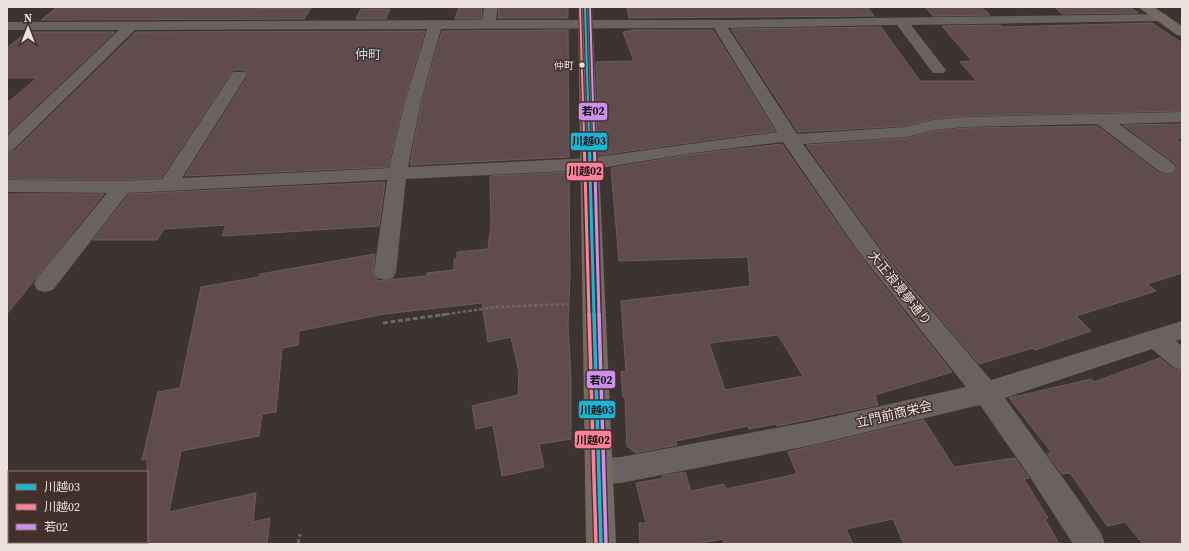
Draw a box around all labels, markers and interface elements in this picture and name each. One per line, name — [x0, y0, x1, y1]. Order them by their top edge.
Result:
north arrow — [8, 8, 48, 48]
text: N — [24, 11, 32, 26]
district label: 仲町 — [355, 46, 381, 63]
place label: 仲町 — [554, 59, 574, 72]
marker: 仲町 — [577, 60, 587, 70]
line badge: 若02 — [578, 102, 608, 121]
text: 若02 — [582, 104, 604, 119]
line badge: 川越03 — [570, 132, 608, 151]
text: 川越03 — [572, 134, 606, 149]
line badge: 川越02 — [566, 162, 604, 181]
text: 川越02 — [568, 164, 602, 179]
street label: 大正浪漫夢通り — [865, 247, 935, 329]
line badge: 若02 — [586, 370, 616, 389]
text: 若02 — [590, 373, 612, 388]
street label: 立門前商栄会 — [854, 397, 934, 431]
line badge: 川越03 — [578, 400, 616, 419]
text: 川越03 — [580, 403, 614, 418]
line badge: 川越02 — [574, 430, 612, 449]
text: 川越02 — [576, 433, 610, 448]
legend — [8, 471, 148, 543]
text: 川越03 — [44, 479, 80, 495]
text: 川越02 — [44, 499, 80, 515]
text: 若02 — [44, 519, 68, 535]

